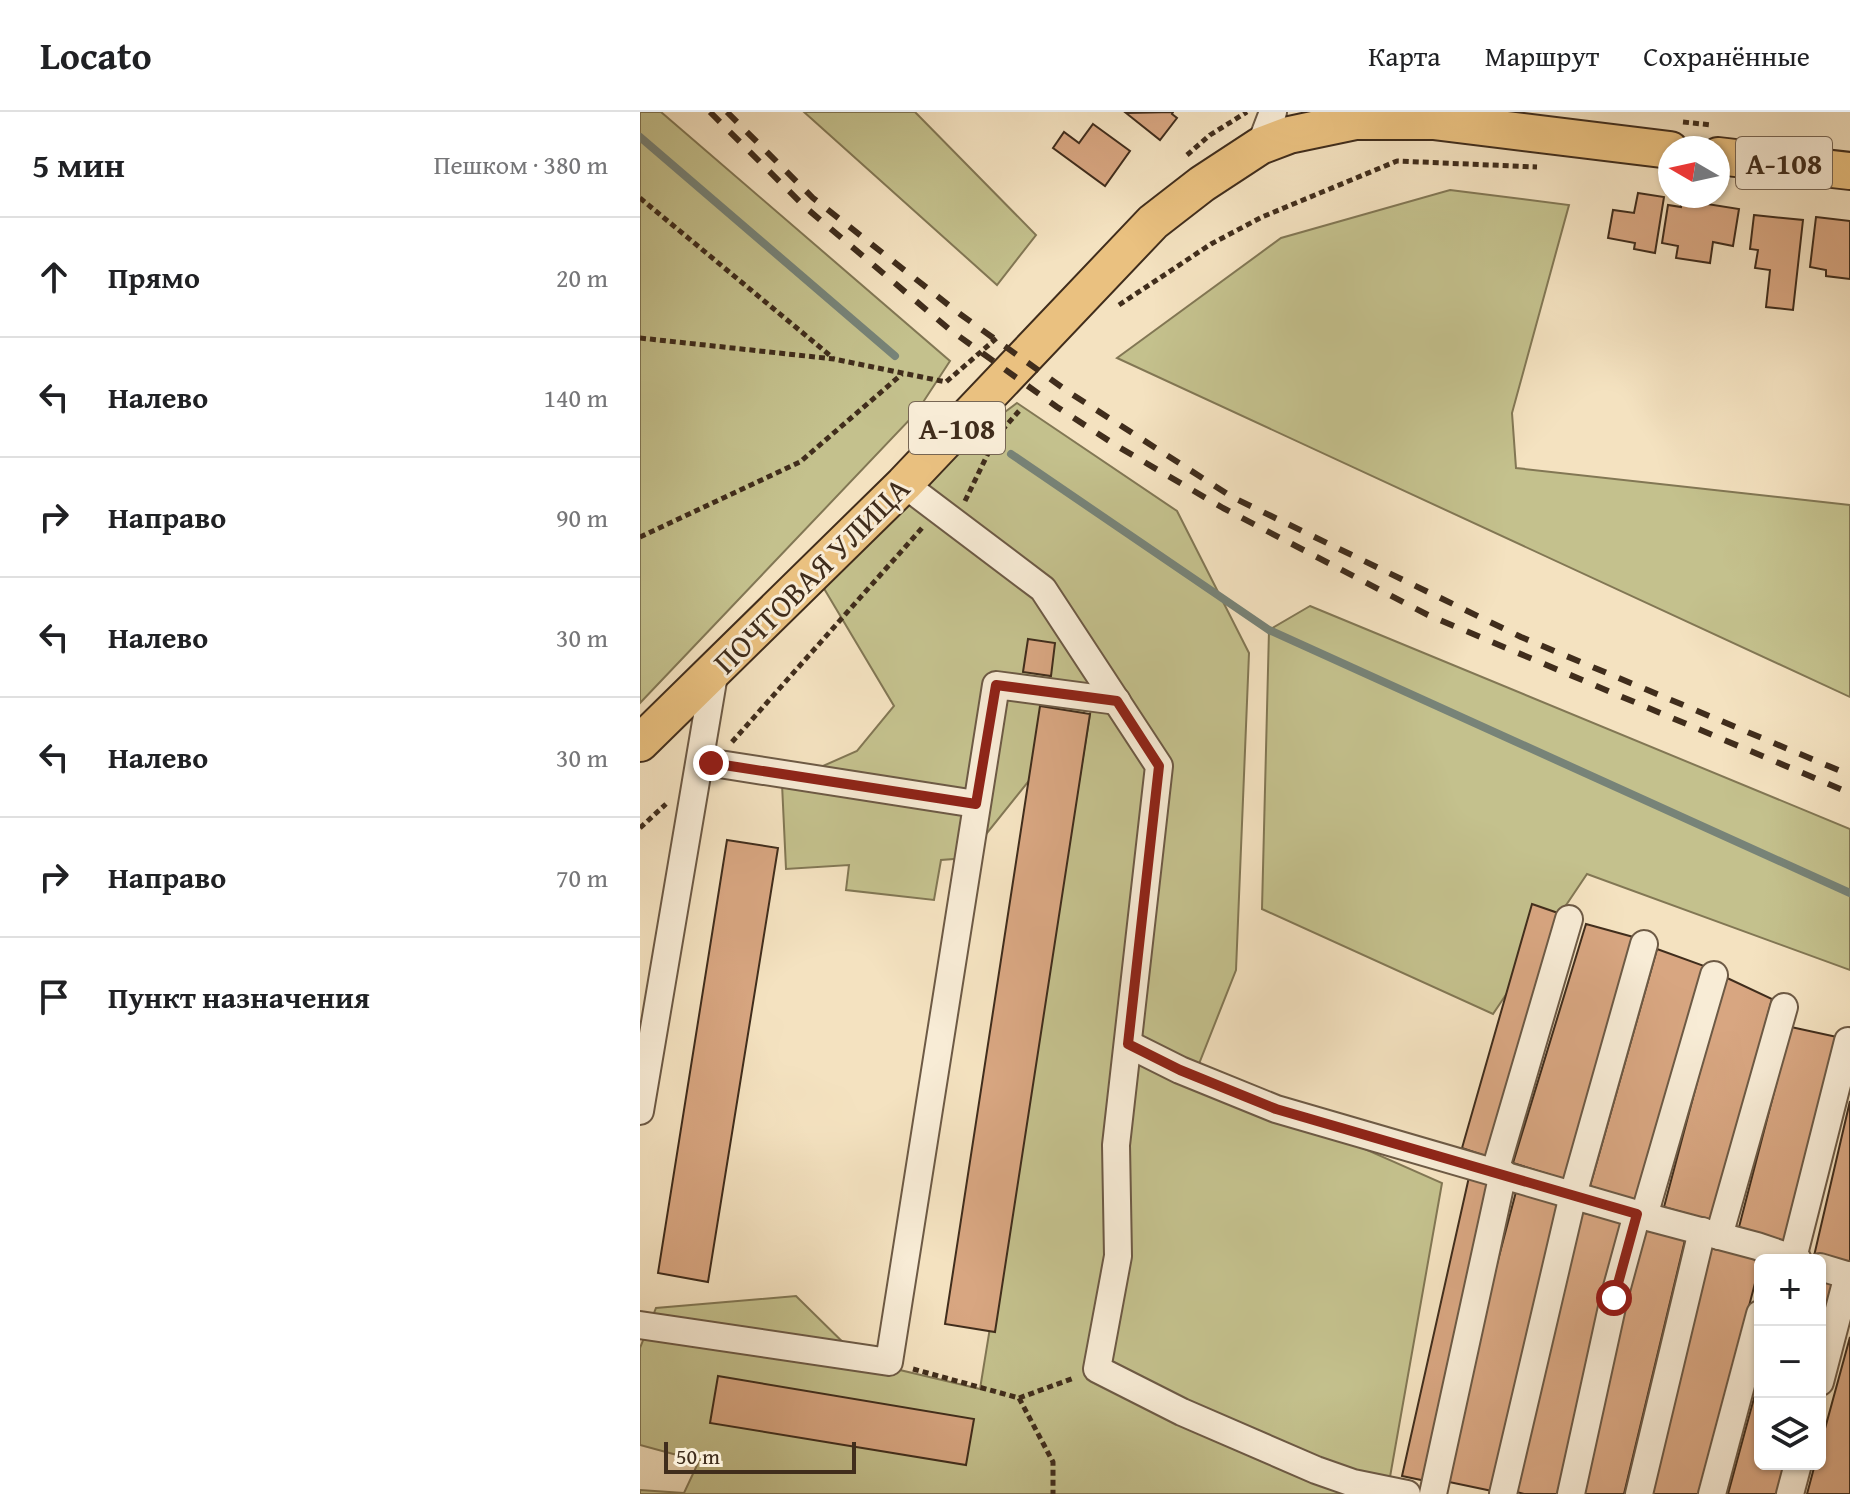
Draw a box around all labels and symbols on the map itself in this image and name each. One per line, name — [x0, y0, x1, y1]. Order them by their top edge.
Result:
north arrow — [1658, 136, 1730, 208]
road number: А-108 — [1736, 137, 1832, 189]
road number: А-108 — [909, 402, 1005, 454]
street label: ПОЧТОВАЯ УЛИЦА — [702, 465, 921, 684]
route end — [693, 745, 729, 781]
route start — [1596, 1280, 1632, 1316]
scale bar — [664, 1438, 856, 1474]

